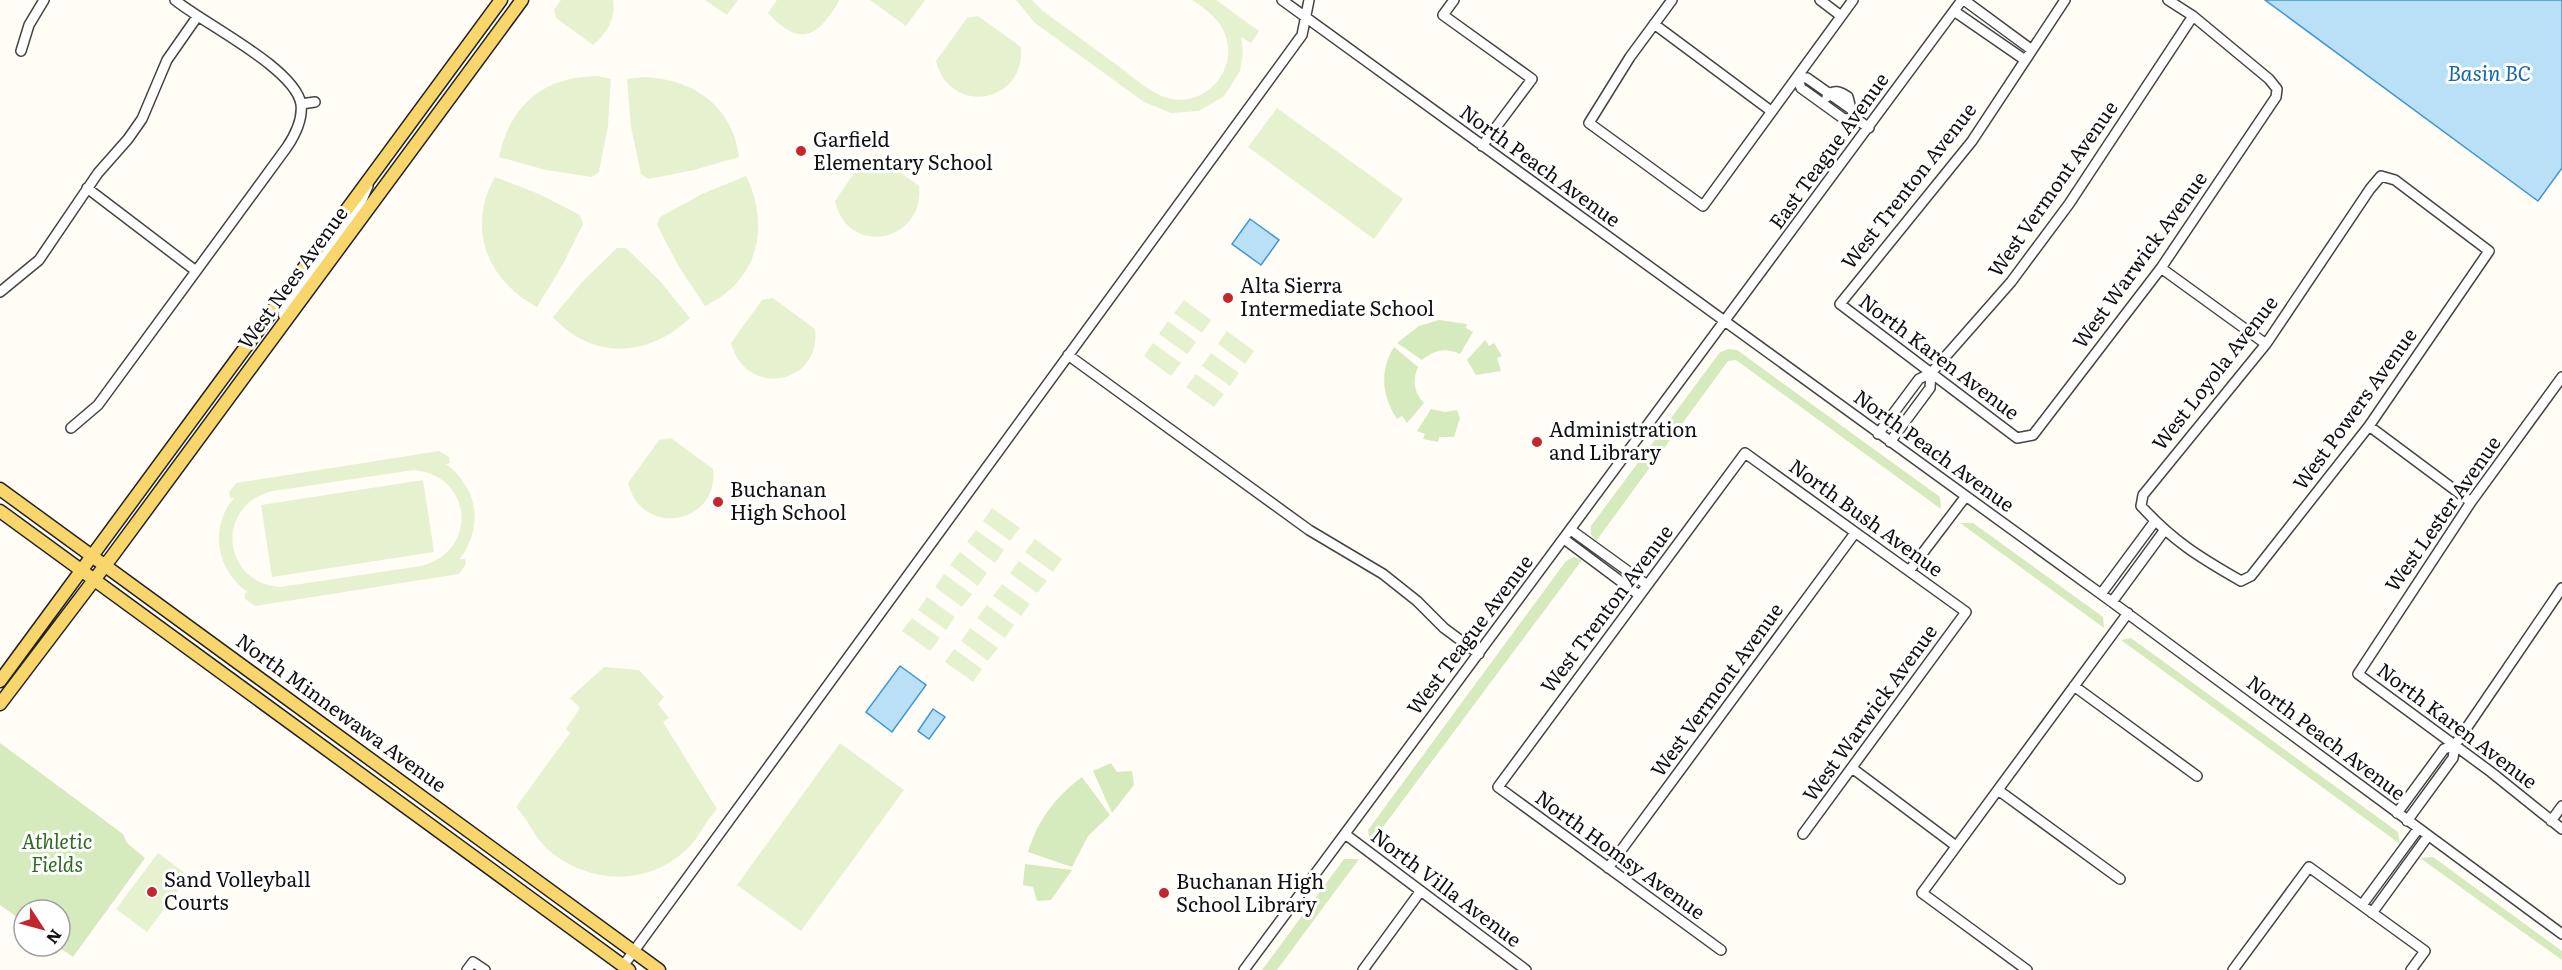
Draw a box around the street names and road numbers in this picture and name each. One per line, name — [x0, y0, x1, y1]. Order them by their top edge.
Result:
street label: East Teague Avenue — [1760, 65, 1895, 234]
street label: West Vermont Avenue — [1979, 94, 2124, 282]
street label: West Trenton Avenue — [1833, 95, 1982, 275]
street label: North Peach Avenue — [1455, 96, 1628, 233]
street label: West Warwick Avenue — [2064, 164, 2213, 354]
street label: West Nees Avenue — [229, 199, 354, 355]
street label: North Karen Avenue — [1854, 285, 2027, 426]
street label: West Loyola Avenue — [2143, 288, 2284, 456]
street label: West Powers Avenue — [2284, 320, 2423, 495]
street label: North Peach Avenue — [1849, 381, 2022, 518]
street label: West Lester Avenue — [2376, 429, 2507, 597]
street label: North Bush Avenue — [1784, 450, 1951, 583]
street label: West Trenton Avenue — [1532, 517, 1679, 698]
street label: West Teague Avenue — [1398, 547, 1539, 720]
street label: West Vermont Avenue — [1642, 595, 1789, 782]
street label: West Warwick Avenue — [1794, 617, 1943, 807]
street label: North Minnewawa Avenue — [231, 625, 454, 798]
street label: North Karen Avenue — [2372, 654, 2545, 795]
street label: North Peach Avenue — [2241, 667, 2413, 806]
street label: North Homsy Avenue — [1530, 781, 1712, 925]
street label: North Villa Avenue — [1366, 820, 1529, 953]

